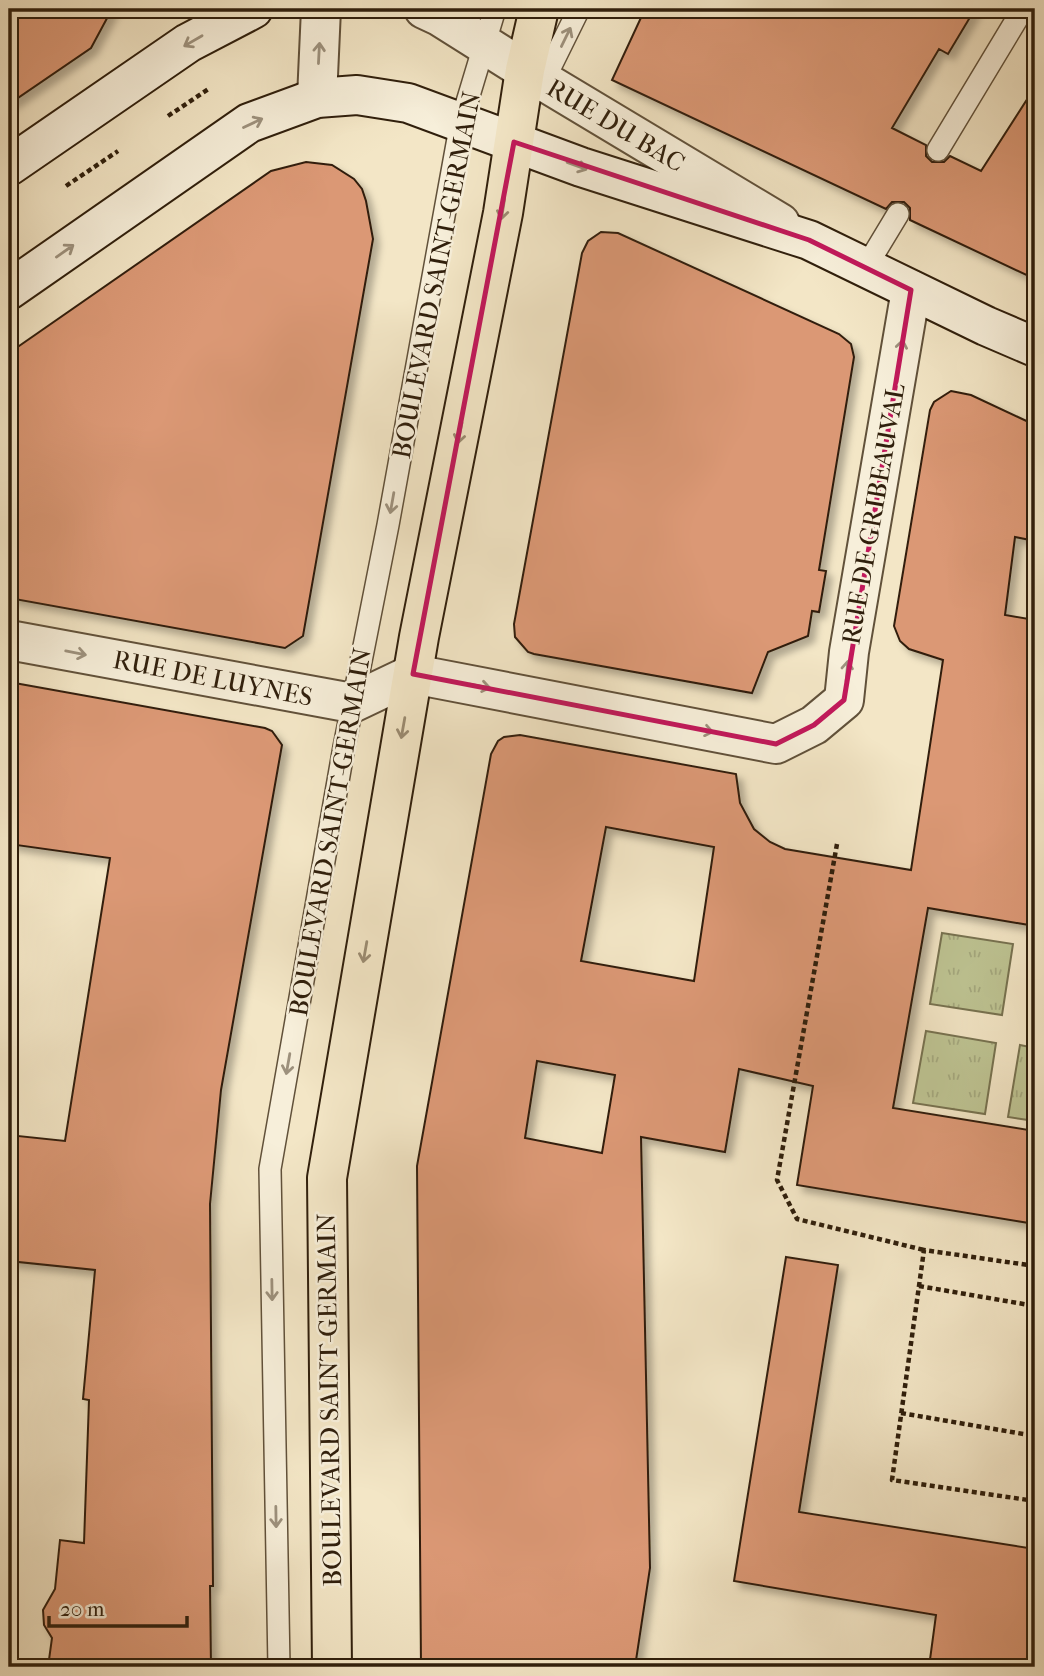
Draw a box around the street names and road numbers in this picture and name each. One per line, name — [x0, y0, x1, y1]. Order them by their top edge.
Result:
street label: RUE DU BAC — [541, 72, 690, 179]
street label: BOULEVARD SAINT-GERMAIN — [386, 89, 487, 461]
street label: RUE DE GRIBEAUVAL — [835, 381, 912, 647]
street label: RUE DE LUYNES — [110, 644, 315, 713]
street label: BOULEVARD SAINT-GERMAIN — [283, 645, 378, 1019]
street label: BOULEVARD SAINT-GERMAIN — [311, 1213, 348, 1587]

